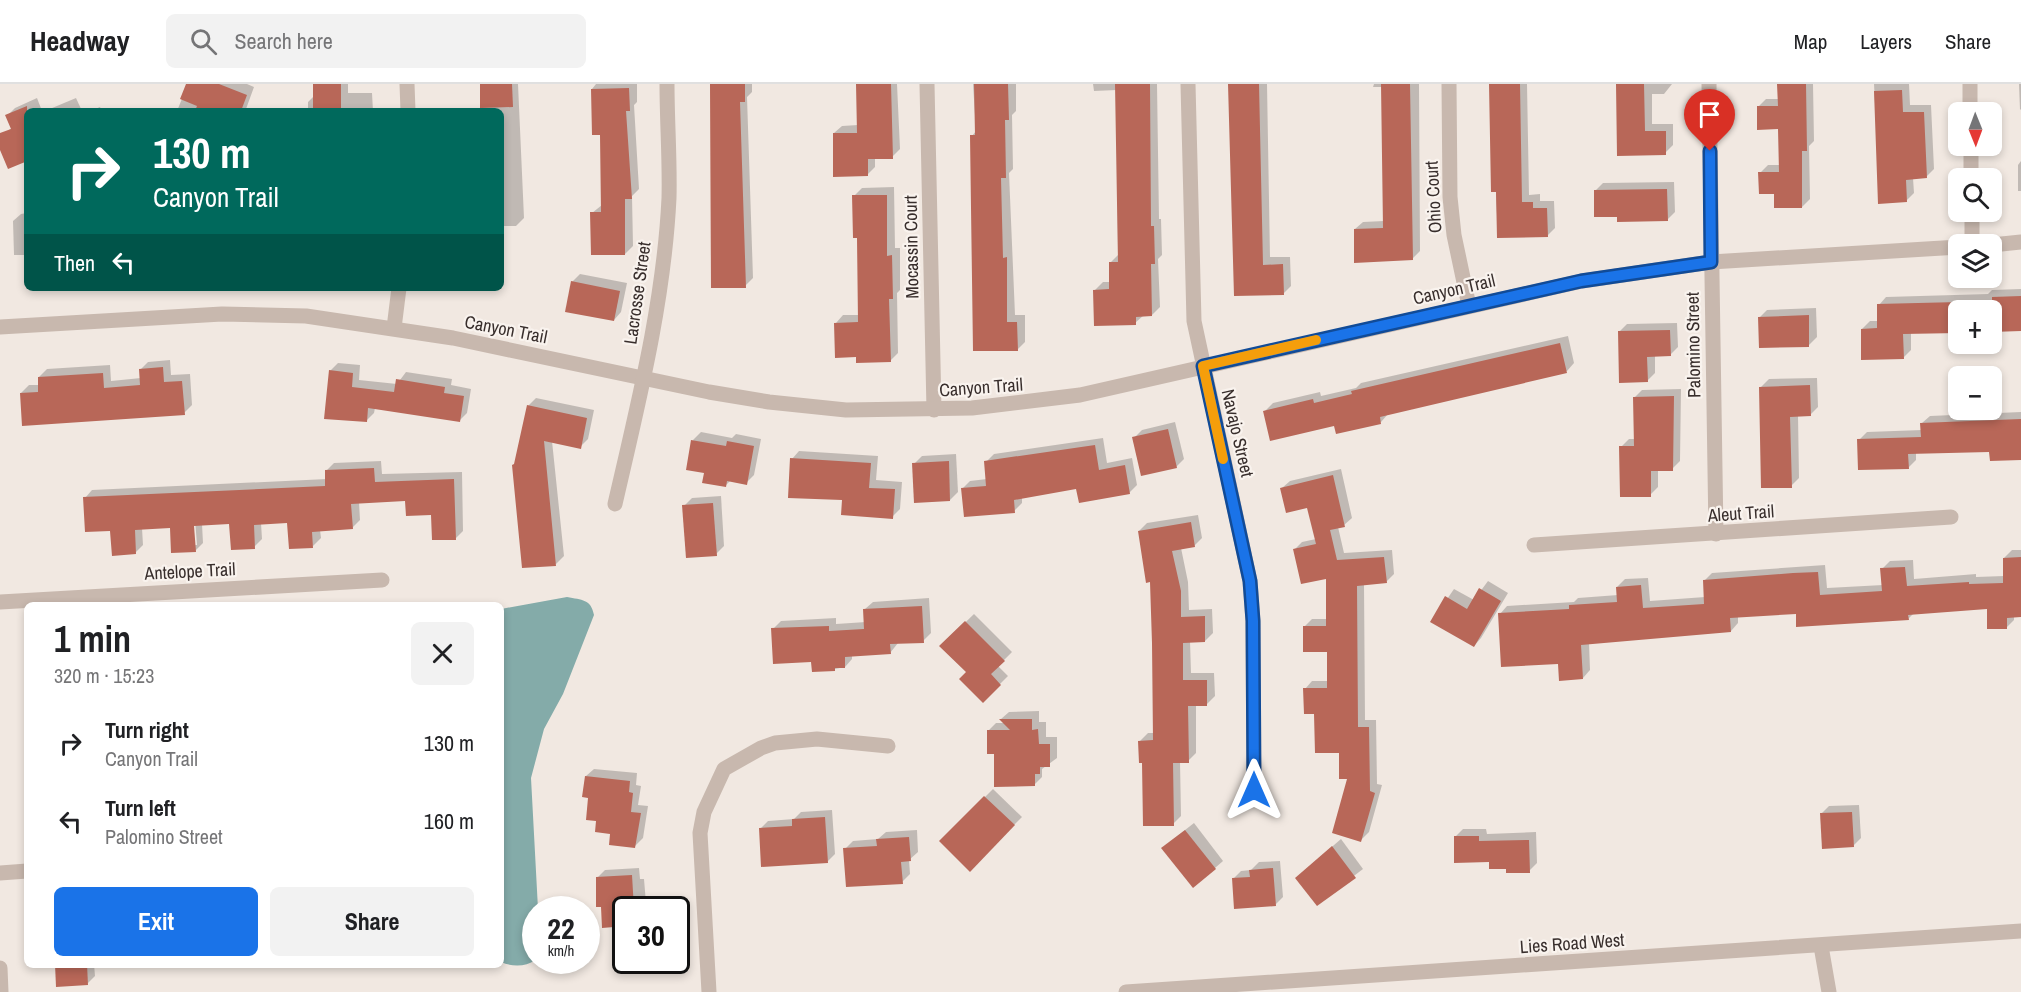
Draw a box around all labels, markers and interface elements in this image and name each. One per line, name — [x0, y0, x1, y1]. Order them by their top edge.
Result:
search box — [166, 14, 586, 68]
text: Headway — [30, 22, 130, 60]
icon: search — [187, 25, 220, 58]
text: Search here — [235, 26, 333, 56]
text: Map — [1794, 27, 1827, 56]
text: Layers — [1860, 27, 1912, 56]
text: Share — [1945, 27, 1991, 56]
pin — [1684, 89, 1735, 151]
icon: arrive — [1693, 98, 1726, 131]
north arrow — [1948, 102, 2002, 156]
map controls — [1948, 102, 2002, 420]
text: 130 m — [153, 125, 251, 181]
icon: right — [54, 132, 132, 210]
street label: Ohio Court — [1419, 160, 1447, 234]
button: search — [1948, 168, 2002, 222]
text: Canyon Trail — [153, 179, 279, 215]
street label: Mocassin Court — [898, 195, 924, 299]
button: layers — [1948, 234, 2002, 288]
street label: Lacrosse Street — [617, 240, 657, 346]
icon: left — [107, 246, 140, 279]
text: Then — [54, 248, 95, 278]
street label: Canyon Trail — [1410, 267, 1498, 311]
street label: Palomino Street — [1680, 292, 1706, 398]
button: + — [1948, 300, 2002, 354]
street label: Canyon Trail — [463, 309, 549, 349]
button: − — [1948, 366, 2002, 420]
street label: Canyon Trail — [938, 372, 1024, 402]
street label: Navajo Street — [1216, 387, 1260, 479]
street label: Aleut Trail — [1706, 498, 1775, 528]
street label: Antelope Trail — [143, 556, 236, 586]
text: 1 min — [54, 615, 131, 663]
button: close — [411, 622, 474, 685]
text: 320 m · 15:23 — [54, 662, 154, 689]
text: Turn right — [105, 715, 189, 745]
icon: right — [54, 727, 87, 760]
text: 130 m — [424, 728, 474, 758]
text: Canyon Trail — [105, 745, 198, 772]
position arrow — [1222, 758, 1286, 822]
text: Turn left — [105, 793, 176, 823]
icon: left — [54, 805, 87, 838]
text: 160 m — [424, 806, 474, 836]
text: Palomino Street — [105, 823, 223, 850]
button: Exit — [54, 887, 258, 956]
button: Share — [270, 887, 474, 956]
speed limit sign: 30 — [612, 896, 690, 974]
text: 22 — [547, 908, 575, 948]
street label: Lies Road West — [1519, 927, 1625, 959]
text: km/h — [548, 940, 574, 961]

